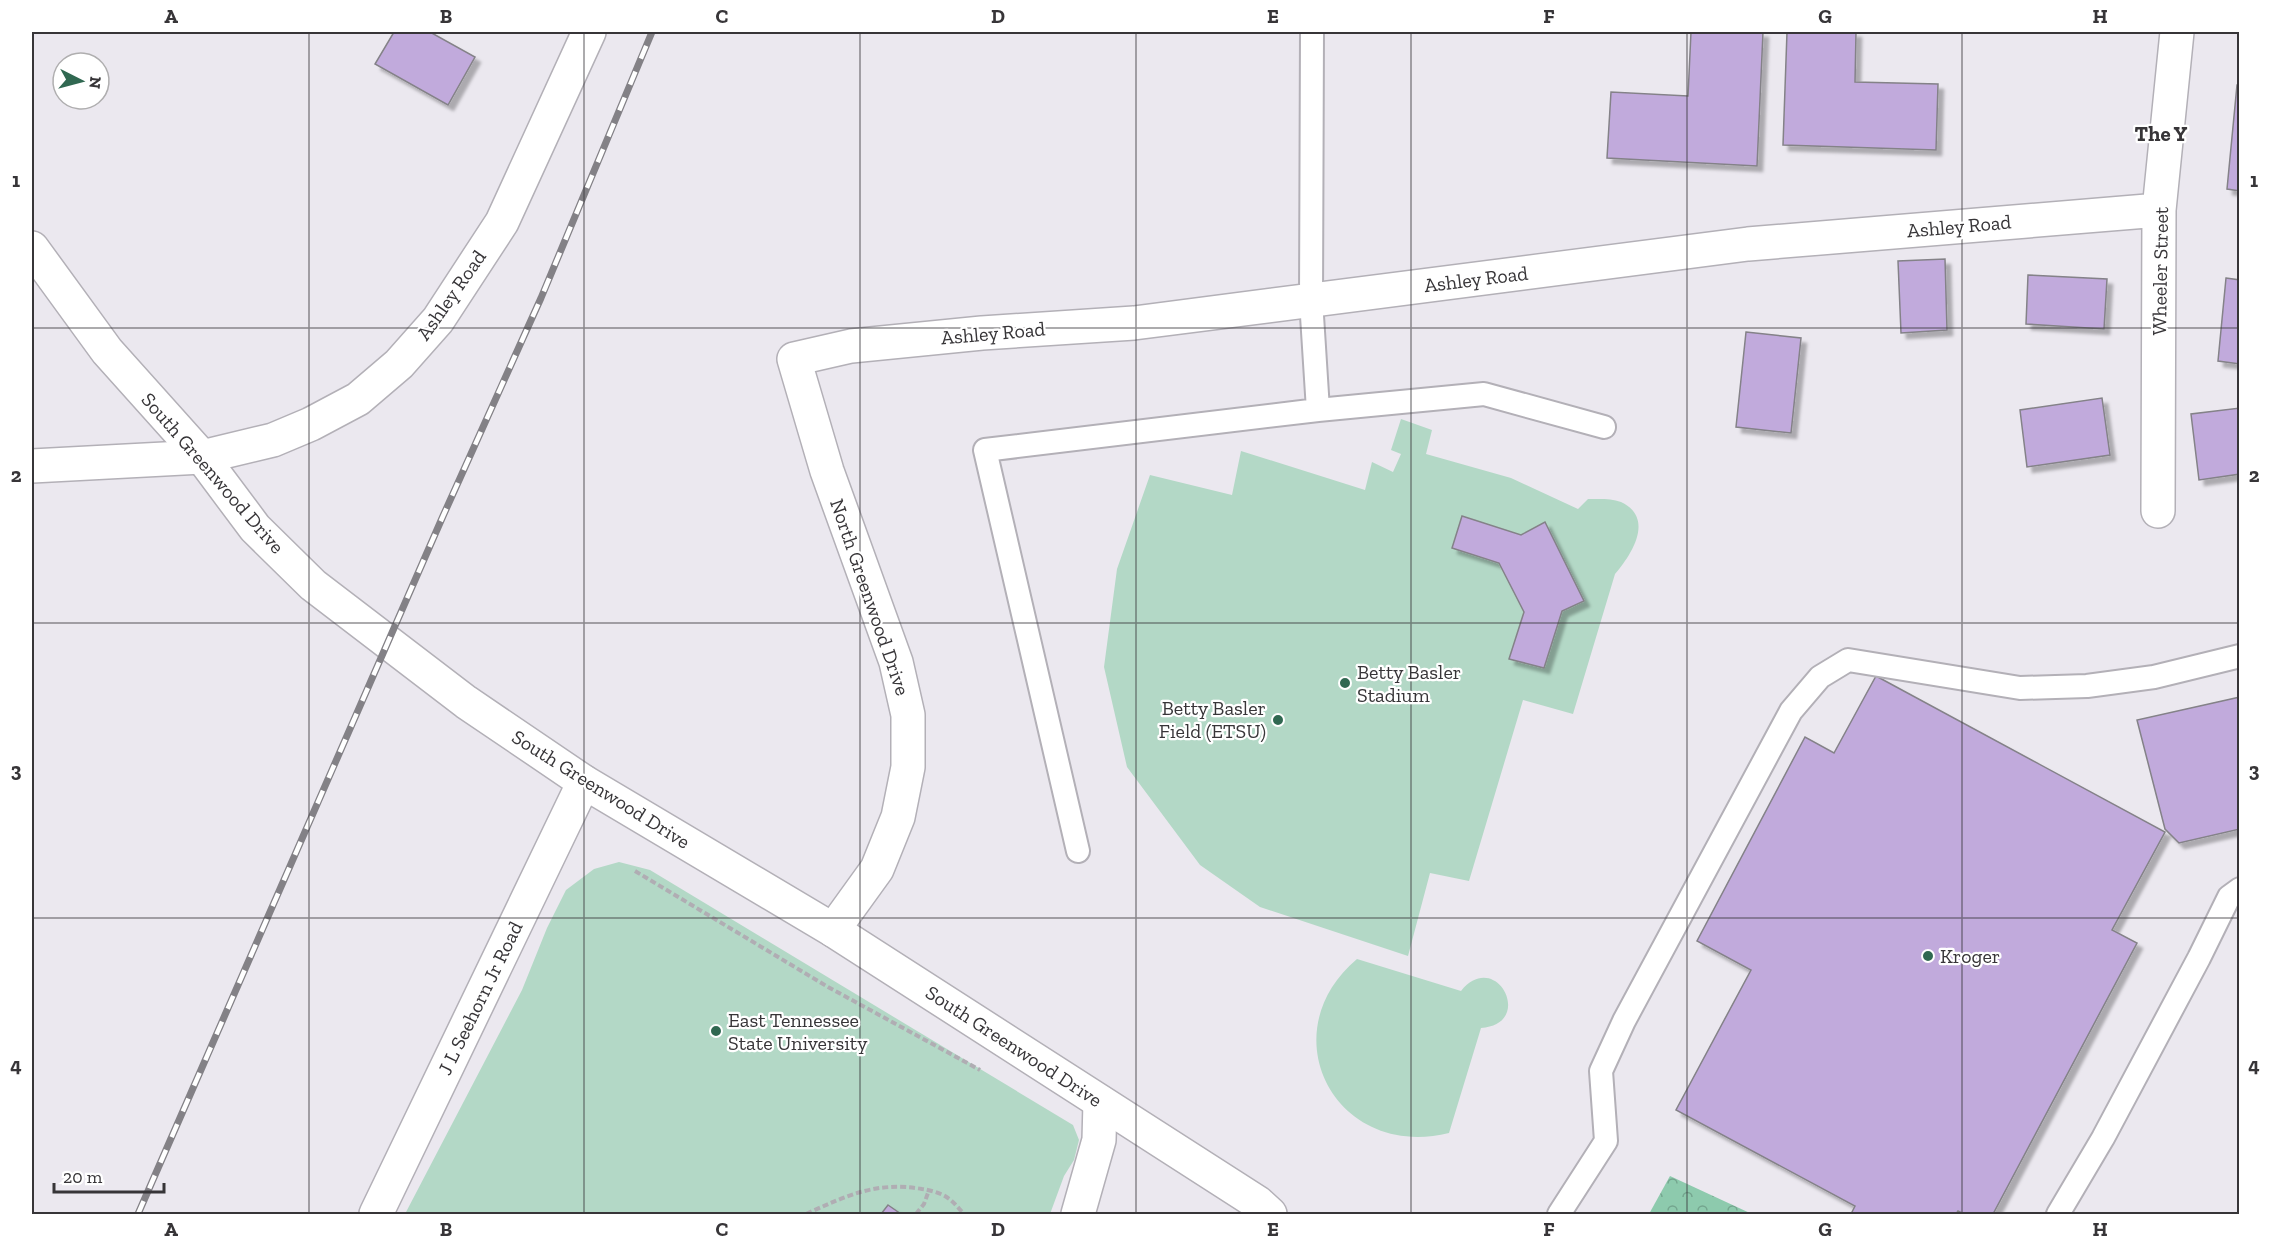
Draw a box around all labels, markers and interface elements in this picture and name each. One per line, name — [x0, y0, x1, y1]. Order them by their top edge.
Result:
text: A — [164, 4, 178, 28]
text: B — [440, 4, 452, 28]
text: C — [716, 4, 729, 28]
text: D — [991, 4, 1005, 28]
text: E — [1267, 4, 1279, 28]
text: F — [1543, 4, 1555, 28]
text: G — [1818, 4, 1832, 28]
text: H — [2092, 4, 2108, 28]
north arrow — [51, 51, 111, 111]
text: N — [85, 75, 106, 90]
district label: The Y — [2135, 121, 2188, 146]
text: 1 — [12, 168, 20, 192]
text: 1 — [2250, 168, 2258, 192]
street label: Wheeler Street — [2147, 206, 2173, 336]
street label: Ashley Road — [1906, 209, 2012, 243]
street label: Ashley Road — [411, 245, 491, 345]
street label: Ashley Road — [1423, 261, 1529, 297]
street label: Ashley Road — [940, 316, 1046, 350]
street label: South Greenwood Drive — [137, 388, 289, 558]
text: 2 — [11, 463, 22, 487]
text: 2 — [2249, 463, 2260, 487]
street label: North Greenwood Drive — [825, 496, 915, 698]
place label: Betty Basler Stadium — [1357, 660, 1461, 707]
marker: Betty Basler Stadium — [1338, 676, 1352, 690]
place label: Betty Basler Field (ETSU) — [1159, 696, 1266, 743]
marker: Betty Basler Field (ETSU) — [1271, 713, 1285, 727]
street label: South Greenwood Drive — [508, 724, 694, 854]
text: 3 — [11, 758, 22, 782]
text: 3 — [2249, 758, 2260, 782]
street label: J L Seehorn Jr Road — [432, 917, 528, 1079]
place label: Kroger — [1940, 944, 2000, 968]
marker: Kroger — [1921, 949, 1935, 963]
street label: South Greenwood Drive — [921, 980, 1107, 1112]
place label: East Tennessee State University — [728, 1008, 868, 1055]
marker: East Tennessee State University — [709, 1024, 723, 1038]
text: 4 — [10, 1053, 22, 1077]
text: 4 — [2248, 1053, 2260, 1077]
scale bar — [54, 1156, 164, 1194]
text: 20 m — [63, 1166, 103, 1188]
text: A — [164, 1217, 178, 1241]
text: B — [440, 1217, 452, 1241]
text: C — [716, 1217, 729, 1241]
text: D — [991, 1217, 1005, 1241]
text: E — [1267, 1217, 1279, 1241]
text: F — [1543, 1217, 1555, 1241]
text: G — [1818, 1217, 1832, 1241]
text: H — [2092, 1217, 2108, 1241]

